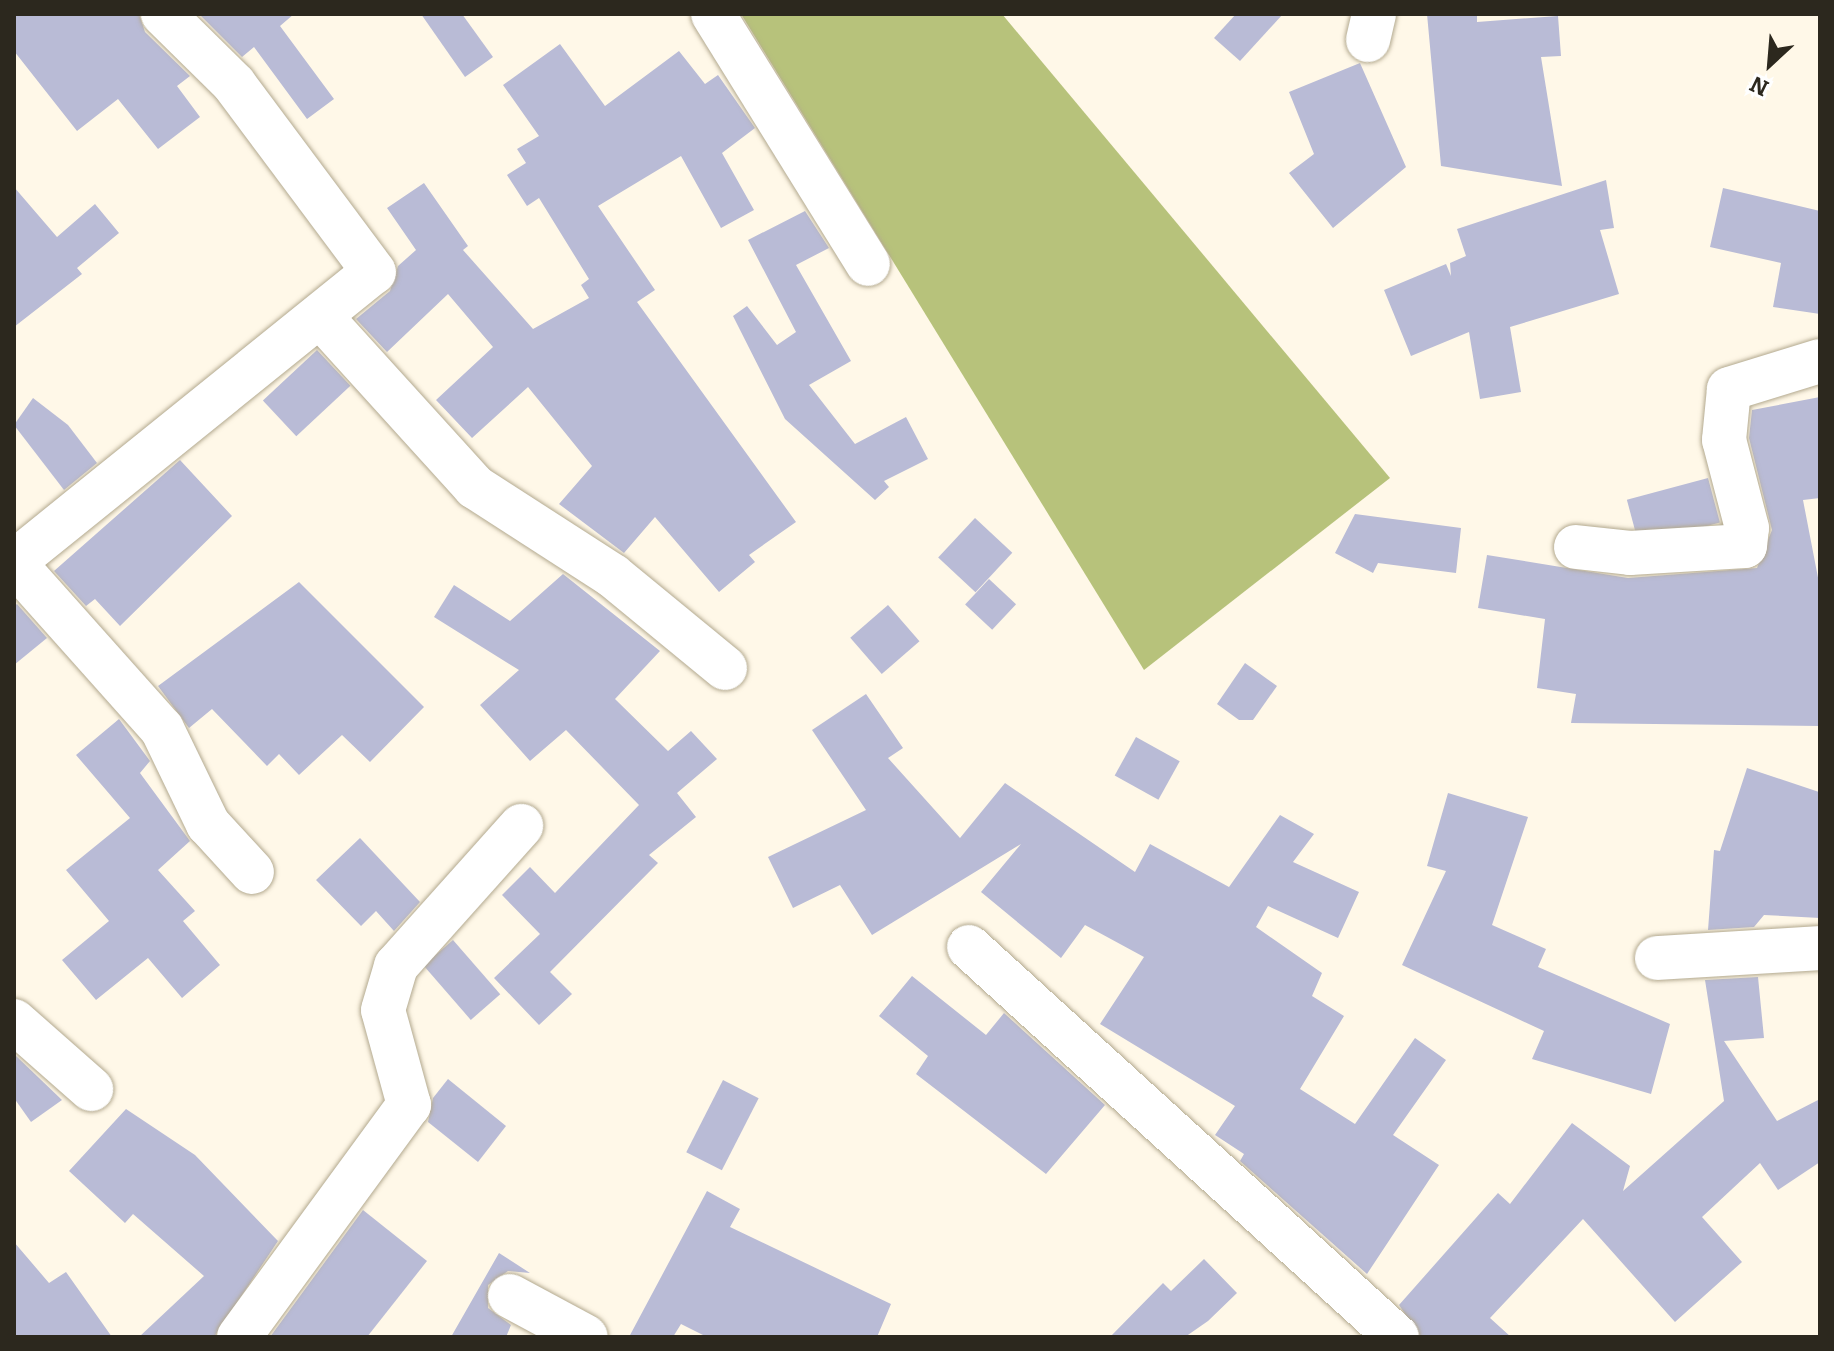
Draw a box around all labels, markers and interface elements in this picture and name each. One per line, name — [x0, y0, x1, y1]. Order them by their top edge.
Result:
north arrow — [1730, 24, 1810, 104]
text: N — [1746, 70, 1773, 102]

